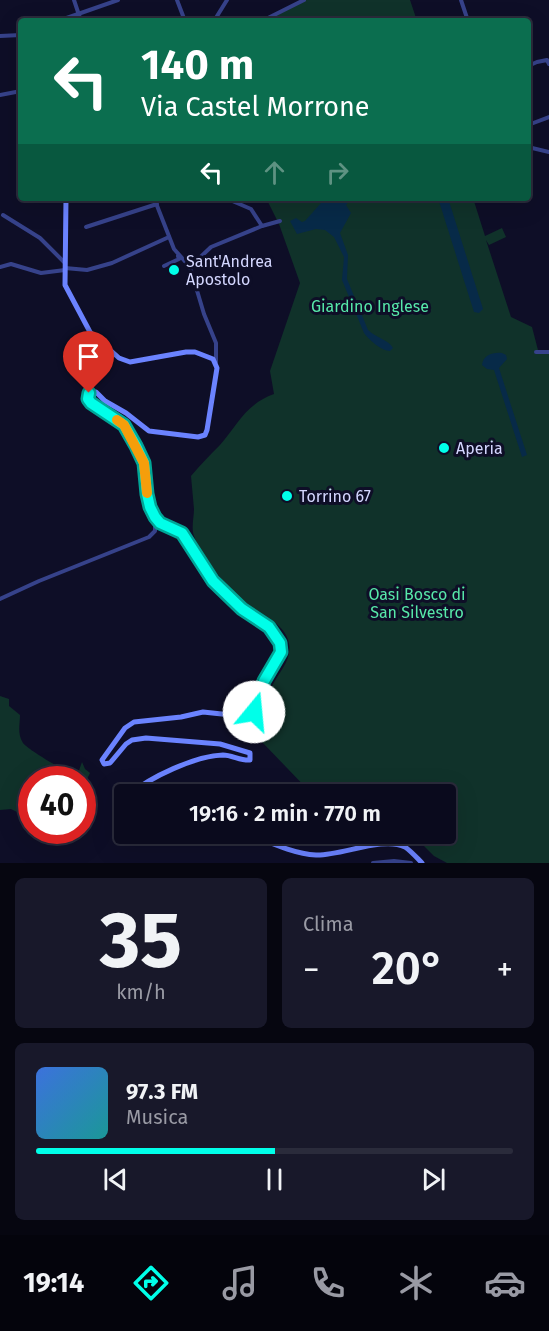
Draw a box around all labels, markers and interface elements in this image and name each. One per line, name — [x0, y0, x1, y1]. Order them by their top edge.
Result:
text: 140 m — [141, 40, 254, 90]
icon: left — [42, 42, 120, 120]
text: Via Castel Morrone — [141, 91, 370, 123]
icon: left — [195, 156, 228, 189]
icon: ahead — [258, 156, 291, 189]
icon: right — [321, 156, 354, 189]
place label: Sant'Andrea Apostolo — [186, 252, 272, 289]
marker: Sant'Andrea Apostolo — [167, 263, 181, 277]
park label: Giardino Inglese — [311, 297, 429, 316]
pin — [63, 331, 114, 393]
icon: arrive — [72, 340, 105, 373]
place label: Aperia — [456, 439, 503, 458]
marker: Aperia — [437, 441, 451, 455]
place label: Torrino 67 — [299, 487, 371, 506]
marker: Torrino 67 — [280, 489, 294, 503]
park label: Oasi Bosco di San Silvestro — [368, 585, 466, 622]
position arrow — [222, 680, 286, 744]
speed limit sign: 40 — [18, 766, 96, 844]
text: 19:16 · 2 min · 770 m — [189, 800, 381, 827]
text: 35 — [100, 894, 182, 988]
text: Clima — [303, 912, 354, 936]
text: 20° — [372, 942, 444, 996]
text: − — [303, 950, 320, 990]
text: + — [497, 950, 513, 990]
text: km/h — [116, 980, 166, 1004]
text: 97.3 FM — [126, 1078, 198, 1105]
text: Musica — [126, 1105, 188, 1129]
icon: previous — [99, 1163, 132, 1196]
icon: pause — [258, 1163, 291, 1196]
icon: next — [417, 1163, 450, 1196]
icon: directions — [130, 1262, 172, 1304]
icon: music — [219, 1262, 261, 1304]
icon: phone — [307, 1262, 349, 1304]
icon: climate — [395, 1262, 437, 1304]
icon: car — [484, 1262, 526, 1304]
text: 19:14 — [23, 1267, 84, 1299]

